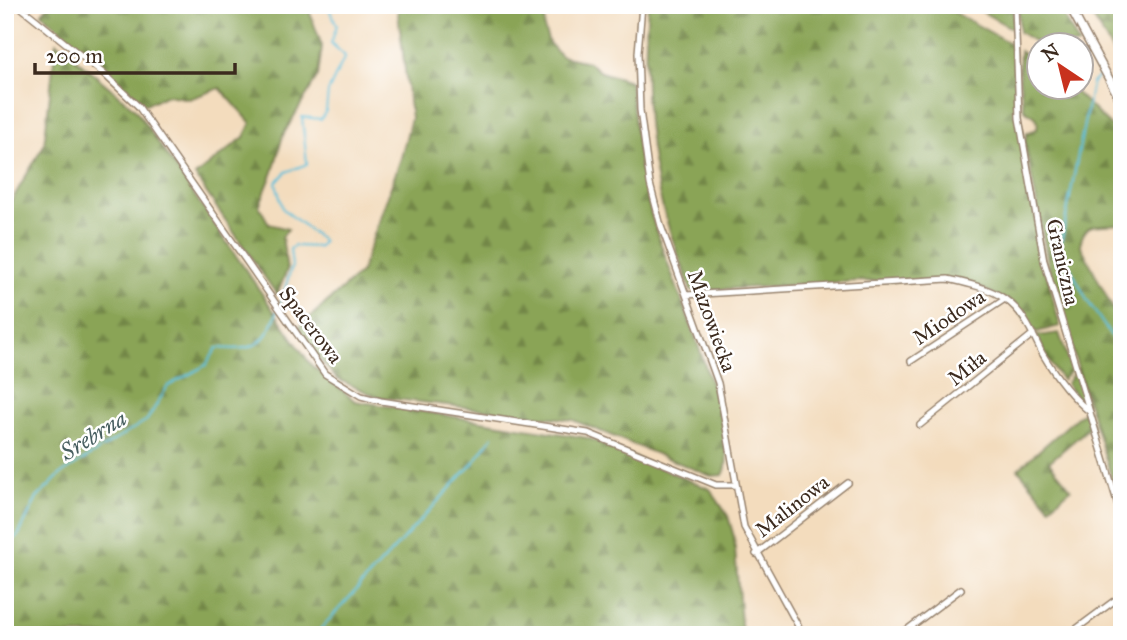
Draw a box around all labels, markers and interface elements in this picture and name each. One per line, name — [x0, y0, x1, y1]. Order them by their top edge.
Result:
scale bar — [35, 32, 234, 76]
north arrow — [1026, 32, 1096, 102]
text: N — [1037, 38, 1064, 67]
text: 200 m — [46, 43, 103, 69]
street label: Graniczna — [1040, 216, 1086, 308]
street label: Mazowiecka — [682, 266, 742, 376]
street label: Spacerowa — [274, 281, 349, 369]
street label: Miodowa — [908, 283, 990, 351]
street label: Miła — [943, 345, 992, 391]
water label: Srebrna — [54, 404, 131, 467]
street label: Malinowa — [750, 469, 834, 543]

